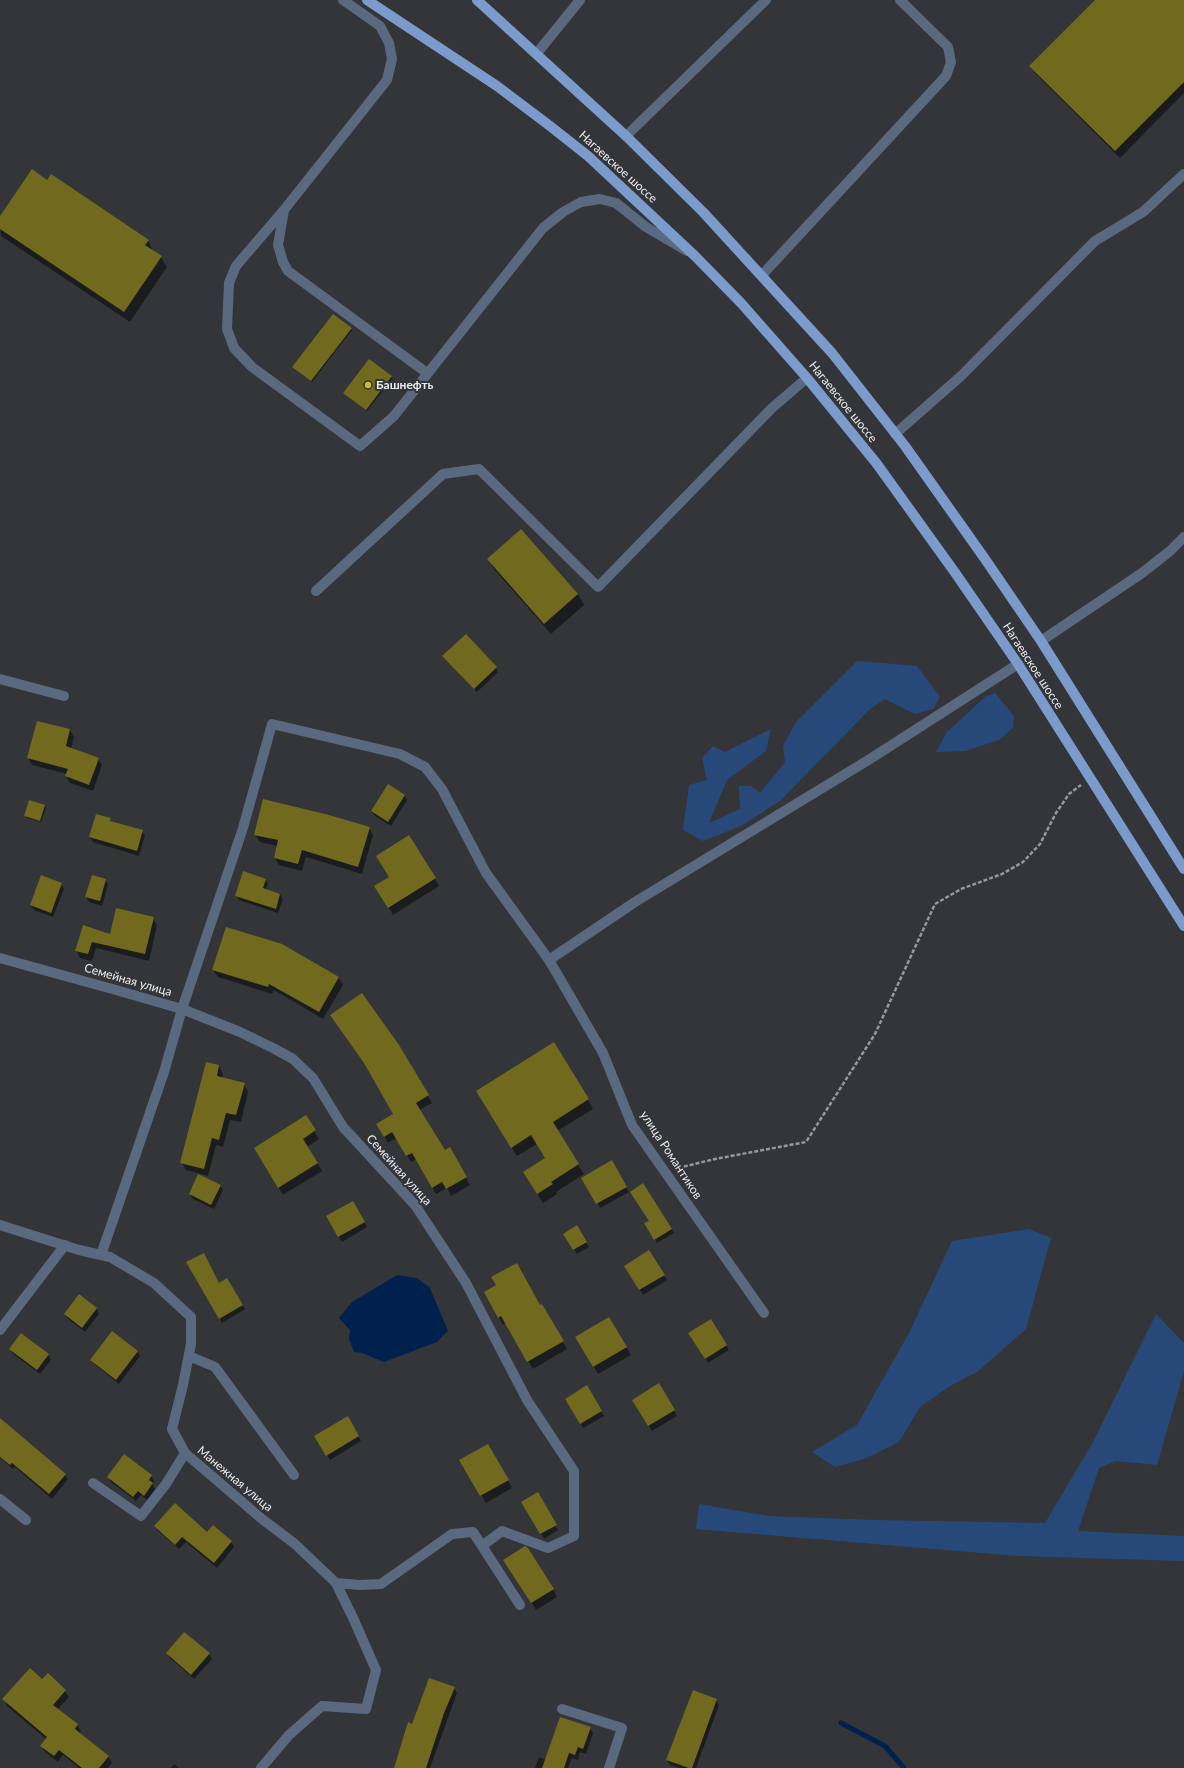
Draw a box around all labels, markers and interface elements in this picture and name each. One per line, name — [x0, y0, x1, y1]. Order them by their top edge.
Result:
street label: Нагаевское шоссе — [576, 128, 660, 206]
street label: Нагаевское шоссе — [806, 359, 880, 445]
place label: Башнефть — [376, 378, 433, 392]
marker: Башнефть — [363, 380, 373, 390]
street label: Нагаевское шоссе — [1000, 620, 1066, 712]
street label: Семейная улица — [83, 961, 173, 999]
street label: улица Романтиков — [637, 1108, 705, 1202]
street label: Семейная улица — [363, 1132, 435, 1208]
street label: Манежная улица — [194, 1443, 276, 1515]

